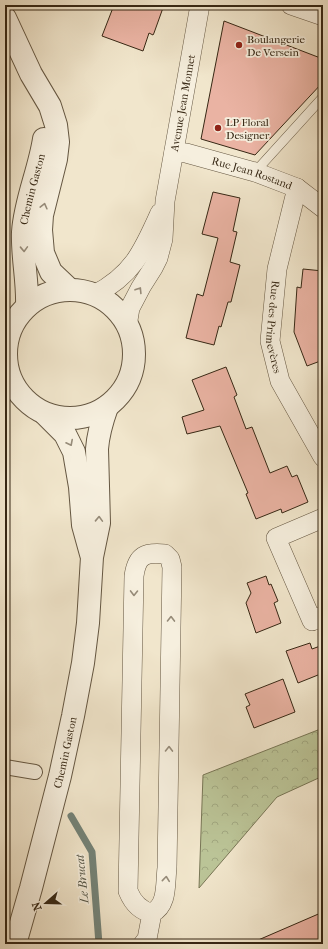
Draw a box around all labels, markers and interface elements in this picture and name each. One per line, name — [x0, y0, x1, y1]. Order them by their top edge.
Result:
place label: Boulangerie De Versein — [247, 33, 306, 59]
marker: Boulangerie De Versein — [234, 40, 244, 50]
street label: Avenue Jean Monnet — [168, 53, 198, 154]
place label: LP Floral Designer — [226, 116, 270, 142]
marker: LP Floral Designer — [213, 123, 223, 133]
street label: Chemin Gaston — [18, 152, 48, 226]
street label: Rue Jean Rostand — [210, 154, 295, 193]
one-way arrow — [40, 202, 48, 209]
one-way arrow — [19, 246, 28, 252]
street label: Rue des Primevères — [263, 280, 284, 375]
one-way arrow — [134, 287, 142, 294]
one-way arrow — [65, 439, 73, 446]
one-way arrow — [95, 516, 103, 522]
one-way arrow — [130, 590, 138, 596]
one-way arrow — [167, 616, 175, 622]
street label: Chemin Gaston — [51, 715, 80, 790]
one-way arrow — [165, 746, 173, 752]
water label: Le Brucat — [72, 852, 92, 905]
one-way arrow — [161, 876, 170, 882]
north arrow — [26, 883, 66, 923]
text: N — [29, 899, 45, 912]

